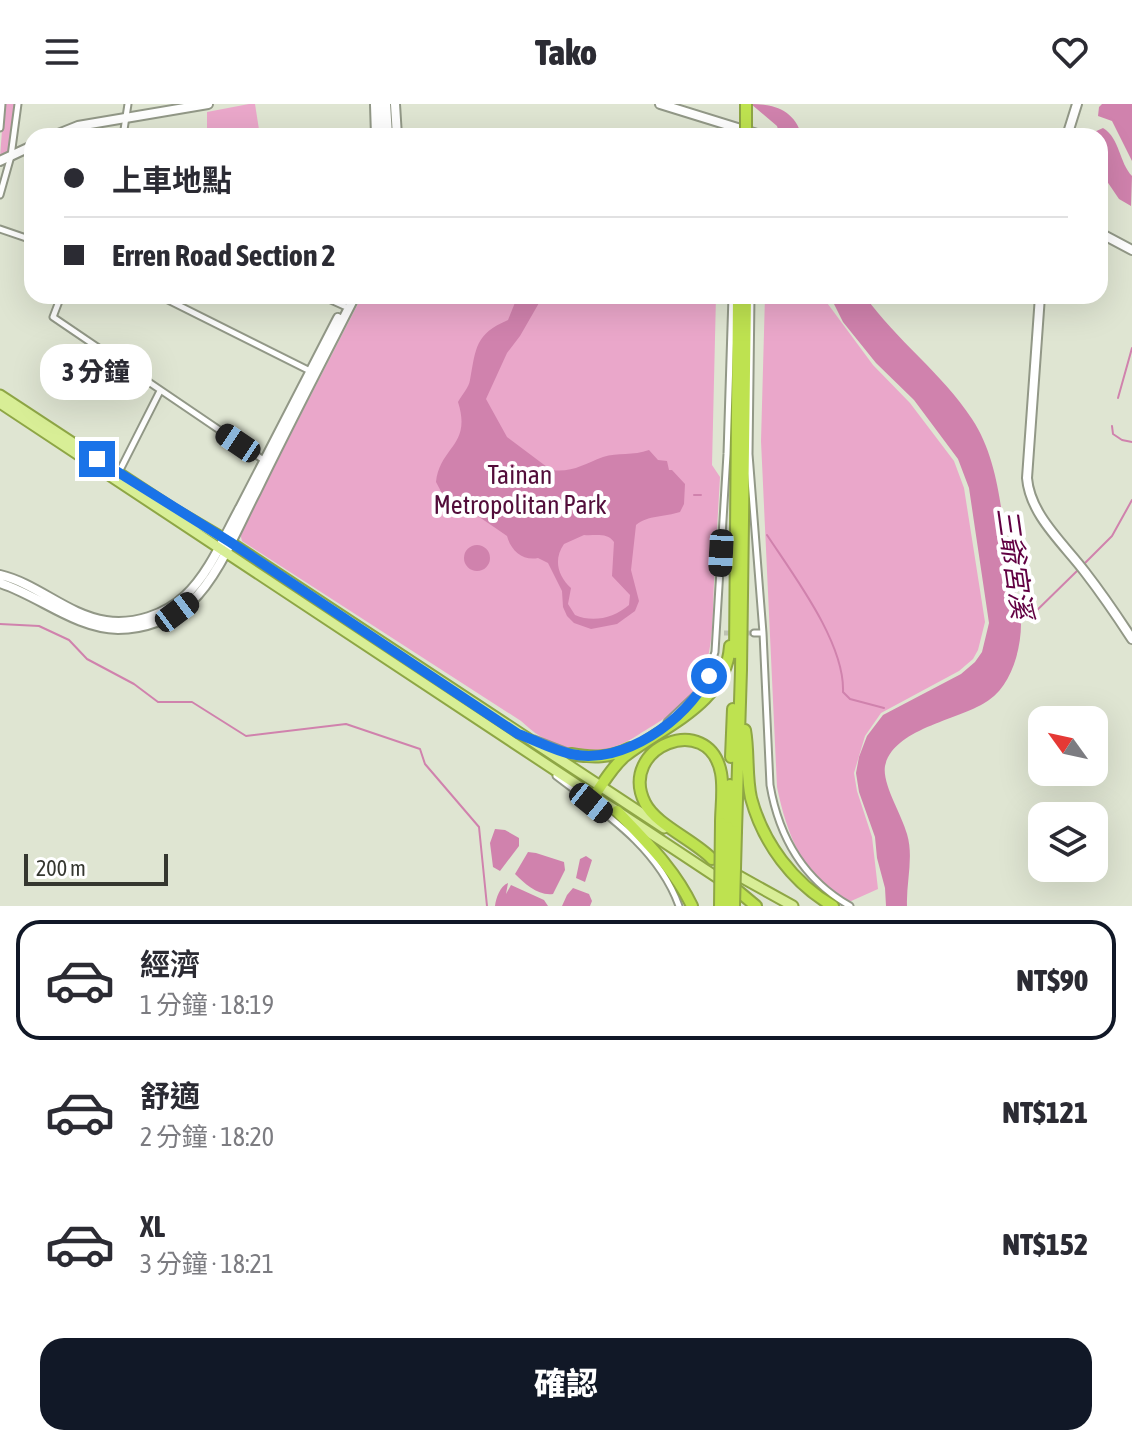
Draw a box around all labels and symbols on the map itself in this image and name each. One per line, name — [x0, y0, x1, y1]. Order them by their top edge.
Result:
callout: 3 分鐘 — [41, 343, 153, 399]
car — [211, 420, 265, 466]
route end — [79, 441, 115, 477]
park label: Tainan Metropolitan Park — [433, 460, 607, 520]
water label: 三爺宮溪 — [991, 505, 1039, 625]
car — [708, 528, 734, 578]
car — [151, 588, 203, 636]
route start — [691, 658, 727, 694]
north arrow — [1028, 706, 1108, 786]
car — [565, 779, 617, 827]
scale bar — [24, 850, 168, 886]

